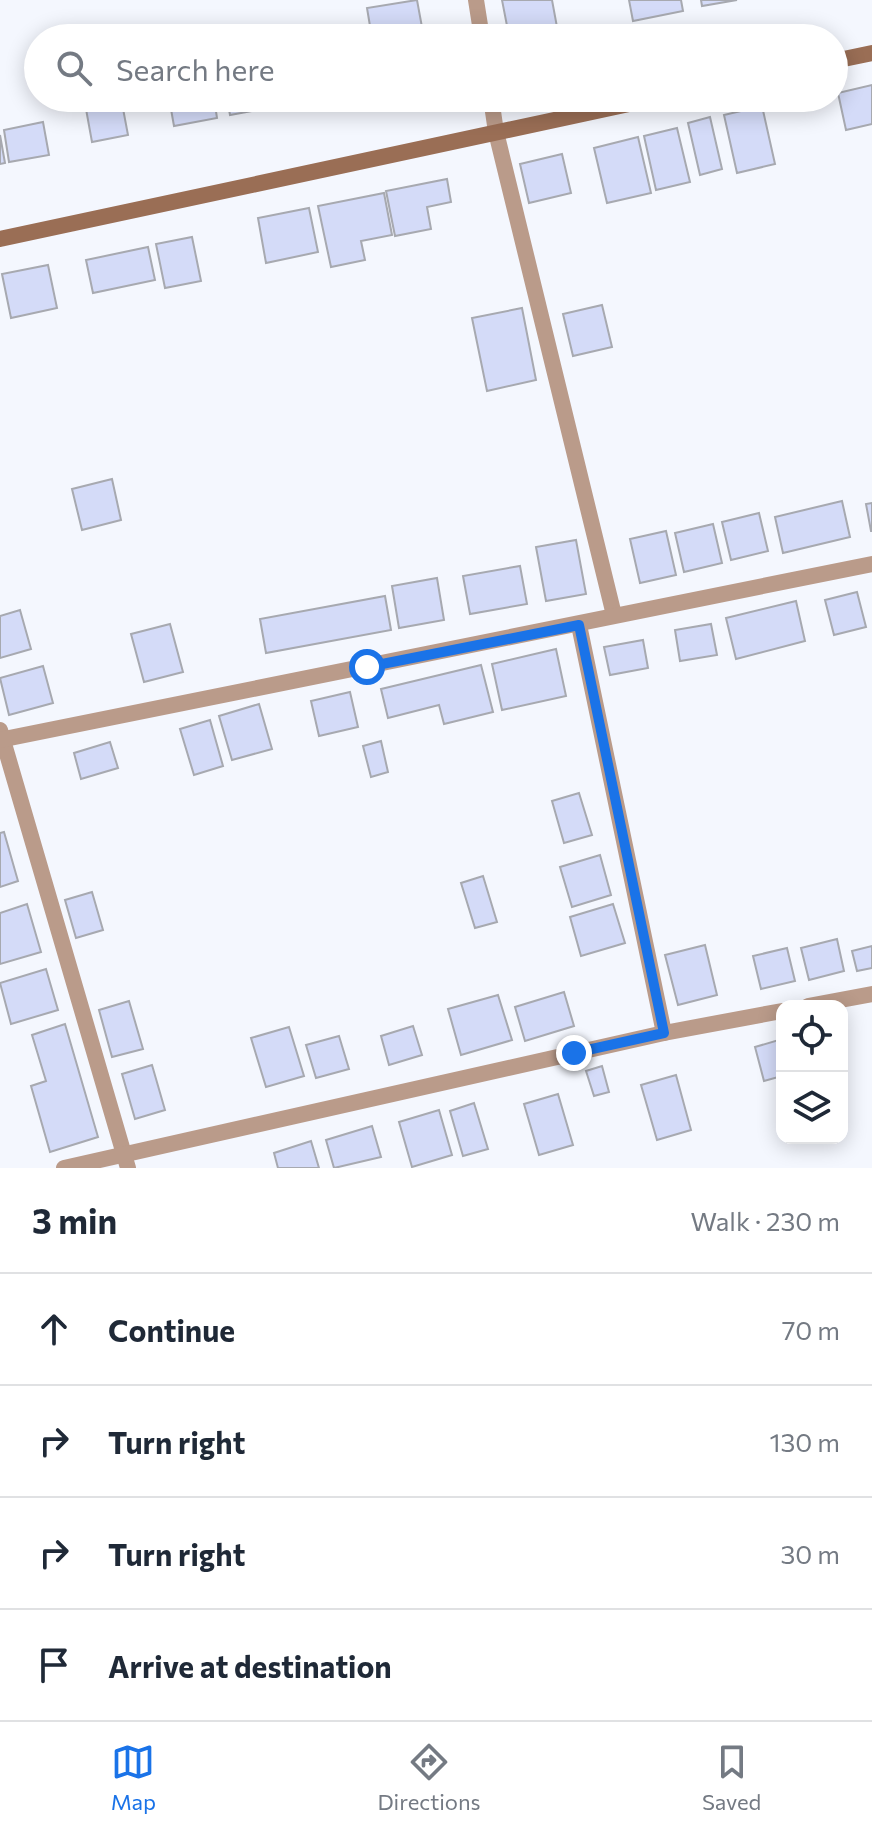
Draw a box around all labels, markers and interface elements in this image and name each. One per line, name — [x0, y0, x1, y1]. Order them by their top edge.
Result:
search box — [24, 24, 848, 112]
icon: search — [52, 46, 96, 90]
text: Search here — [116, 50, 275, 87]
route start — [349, 649, 385, 685]
map controls — [776, 1000, 848, 1144]
button: locate — [776, 1000, 848, 1072]
route end — [556, 1035, 592, 1071]
button: layers — [776, 1072, 848, 1144]
text: 3 min — [32, 1199, 117, 1241]
text: Walk · 230 m — [691, 1205, 840, 1236]
icon: ahead — [32, 1307, 76, 1351]
text: Continue — [108, 1311, 235, 1348]
text: 70 m — [782, 1314, 840, 1345]
icon: right — [32, 1419, 76, 1463]
text: Turn right — [108, 1423, 245, 1460]
text: 130 m — [769, 1426, 840, 1457]
icon: right — [32, 1531, 76, 1575]
text: Turn right — [108, 1535, 245, 1572]
text: 30 m — [781, 1538, 840, 1569]
icon: arrive — [32, 1643, 76, 1687]
text: Arrive at destination — [108, 1647, 392, 1684]
tab: Map — [111, 1740, 156, 1815]
tab: Directions — [377, 1740, 481, 1815]
tab: Saved — [702, 1740, 761, 1815]

